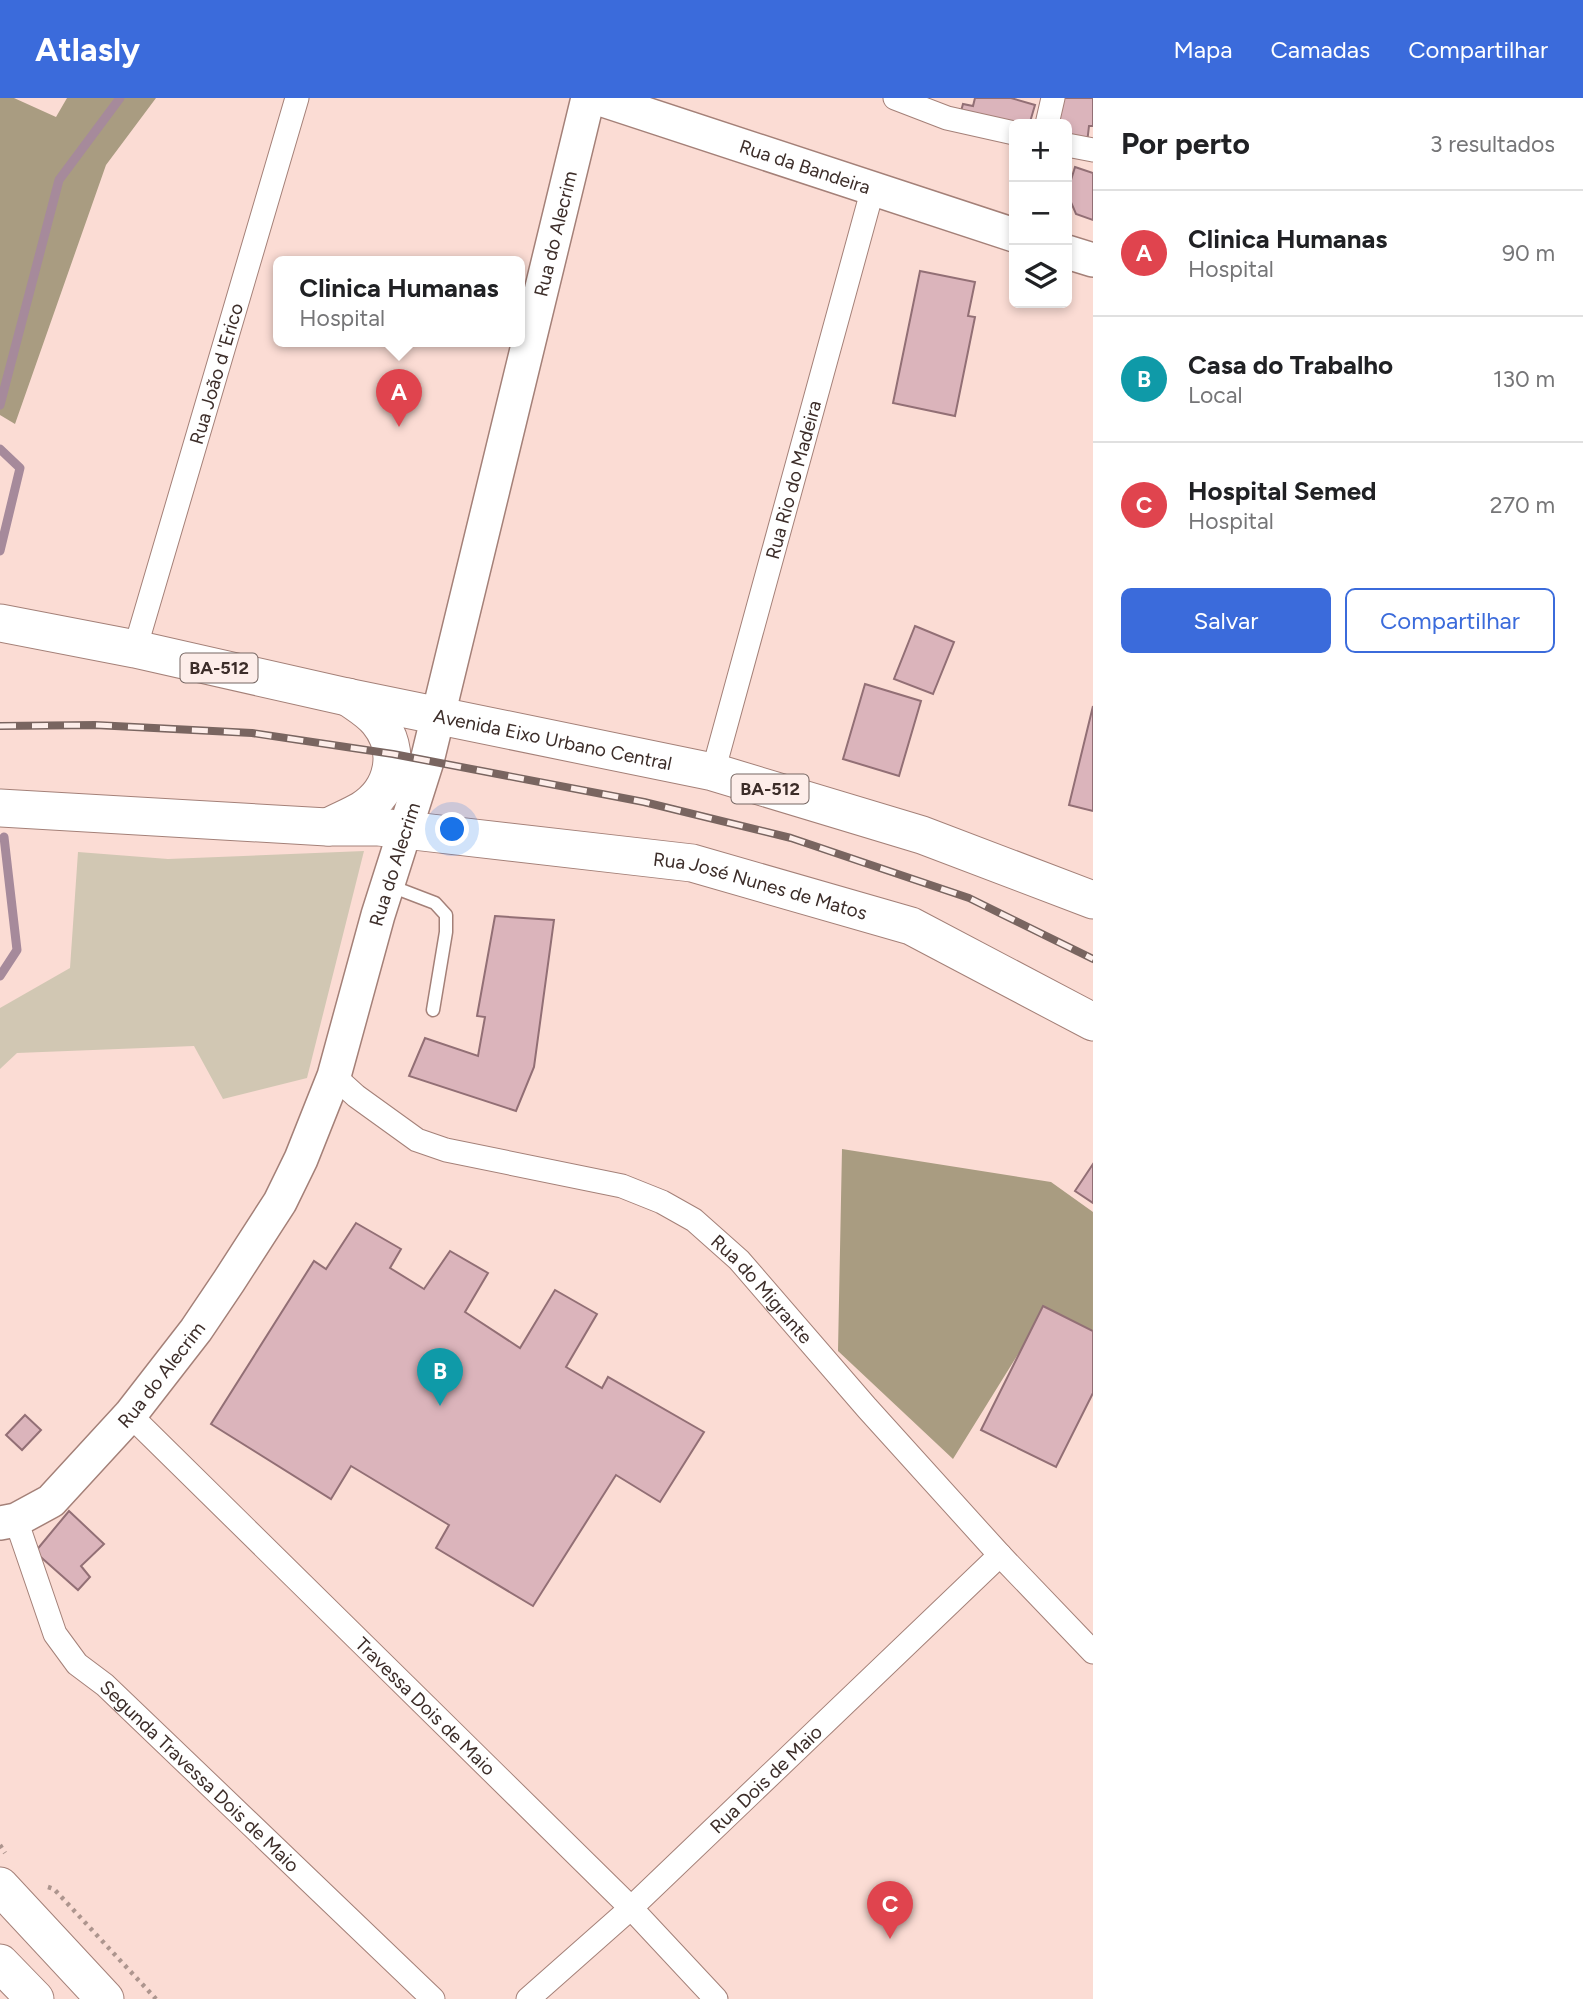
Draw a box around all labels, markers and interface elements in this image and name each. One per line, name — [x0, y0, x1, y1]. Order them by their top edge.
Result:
text: Atlasly — [35, 30, 140, 69]
text: Mapa — [1173, 35, 1232, 64]
text: Camadas — [1270, 35, 1370, 64]
text: Compartilhar — [1408, 35, 1548, 64]
map controls — [1009, 119, 1072, 308]
button: + — [1009, 119, 1072, 182]
text: Por perto — [1121, 125, 1250, 162]
text: 3 resultados — [1430, 130, 1555, 158]
street label: Rua da Bandeira — [736, 135, 873, 199]
street label: Rua do Alecrim — [529, 169, 582, 299]
button: − — [1009, 182, 1072, 245]
text: Clinica Humanas — [1188, 223, 1387, 255]
text: A — [1136, 239, 1152, 267]
text: 90 m — [1502, 239, 1555, 267]
button: layers — [1009, 245, 1072, 308]
text: Hospital — [1188, 255, 1274, 283]
popup — [273, 256, 525, 347]
text: Clinica Humanas — [299, 272, 499, 304]
street label: Rua João d 'Erico — [185, 300, 248, 447]
text: Hospital — [299, 304, 385, 332]
text: Casa do Trabalho — [1188, 349, 1393, 381]
text: B — [1137, 365, 1151, 393]
text: 130 m — [1493, 365, 1555, 393]
pin: A — [376, 369, 422, 427]
text: Local — [1188, 381, 1243, 409]
street label: Rua Rio do Madeira — [761, 398, 826, 562]
text: Hospital Semed — [1188, 475, 1377, 507]
text: C — [1136, 491, 1152, 519]
text: 270 m — [1490, 491, 1555, 519]
text: Hospital — [1188, 507, 1274, 535]
button: Salvar — [1121, 588, 1331, 653]
button: Compartilhar — [1345, 588, 1555, 653]
road number: BA-512 — [180, 654, 258, 682]
street label: Avenida Eixo Urbano Central — [431, 704, 674, 775]
road number: BA-512 — [732, 774, 808, 804]
street label: Rua do Alecrim — [365, 800, 425, 929]
your location — [435, 812, 469, 846]
street label: Rua José Nunes de Matos — [652, 848, 870, 925]
street label: Rua do Migrante — [706, 1230, 817, 1348]
street label: Rua do Alecrim — [113, 1317, 210, 1433]
pin: B — [417, 1348, 463, 1406]
street label: Travessa Dois de Maio — [351, 1633, 500, 1780]
street label: Segunda Travessa Dois de Maio — [95, 1675, 304, 1877]
street label: Rua Dois de Maio — [705, 1720, 827, 1838]
pin: C — [867, 1881, 913, 1939]

